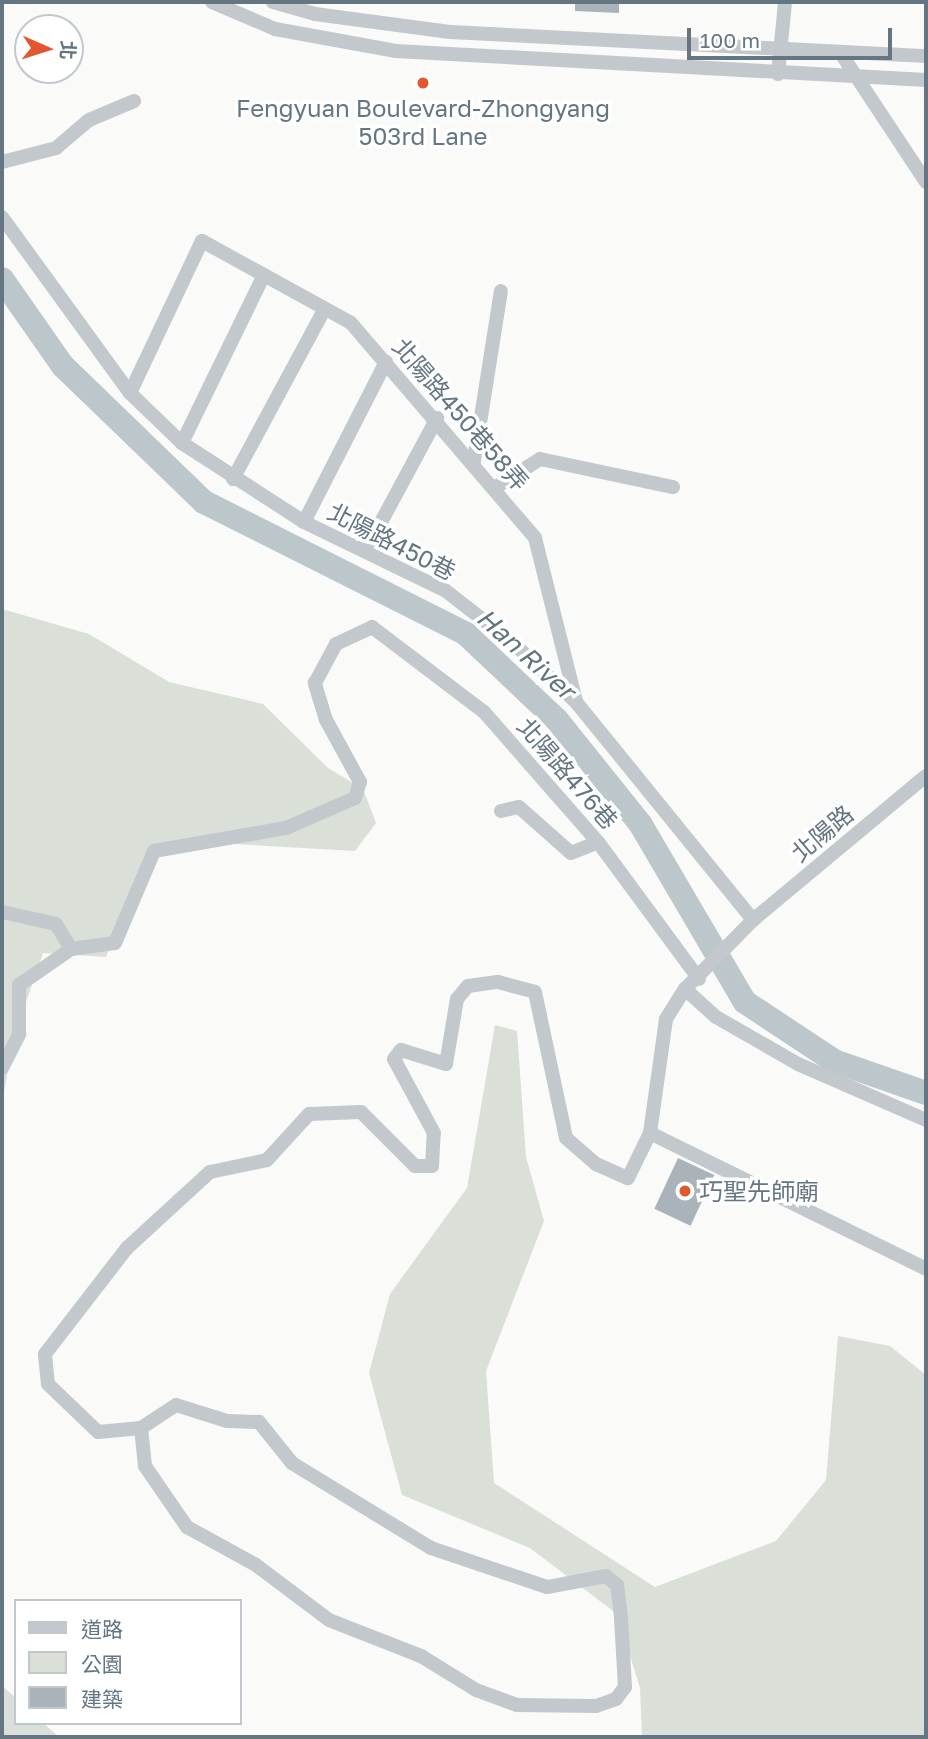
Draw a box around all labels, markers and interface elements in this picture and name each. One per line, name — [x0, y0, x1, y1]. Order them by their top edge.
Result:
north arrow — [14, 14, 84, 84]
scale bar — [690, 14, 895, 58]
text: 100 m — [700, 27, 760, 53]
text: 北 — [56, 40, 80, 60]
marker: Fengyuan Boulevard-Zhongyang 503rd Lane — [415, 75, 431, 91]
place label: Fengyuan Boulevard-Zhongyang 503rd Lane — [236, 94, 610, 150]
street label: 北陽路450巷58弄 — [387, 332, 535, 496]
street label: 北陽路450巷 — [323, 497, 461, 585]
water label: Han River — [471, 602, 581, 706]
street label: 北陽路476巷 — [512, 712, 624, 834]
street label: 北陽路 — [785, 799, 859, 867]
place label: 巧聖先師廟 — [699, 1177, 819, 1205]
marker: 巧聖先師廟 — [677, 1183, 693, 1199]
legend — [14, 1599, 242, 1725]
text: 道路 — [81, 1616, 123, 1642]
text: 公園 — [81, 1651, 123, 1677]
text: 建築 — [81, 1686, 123, 1712]

